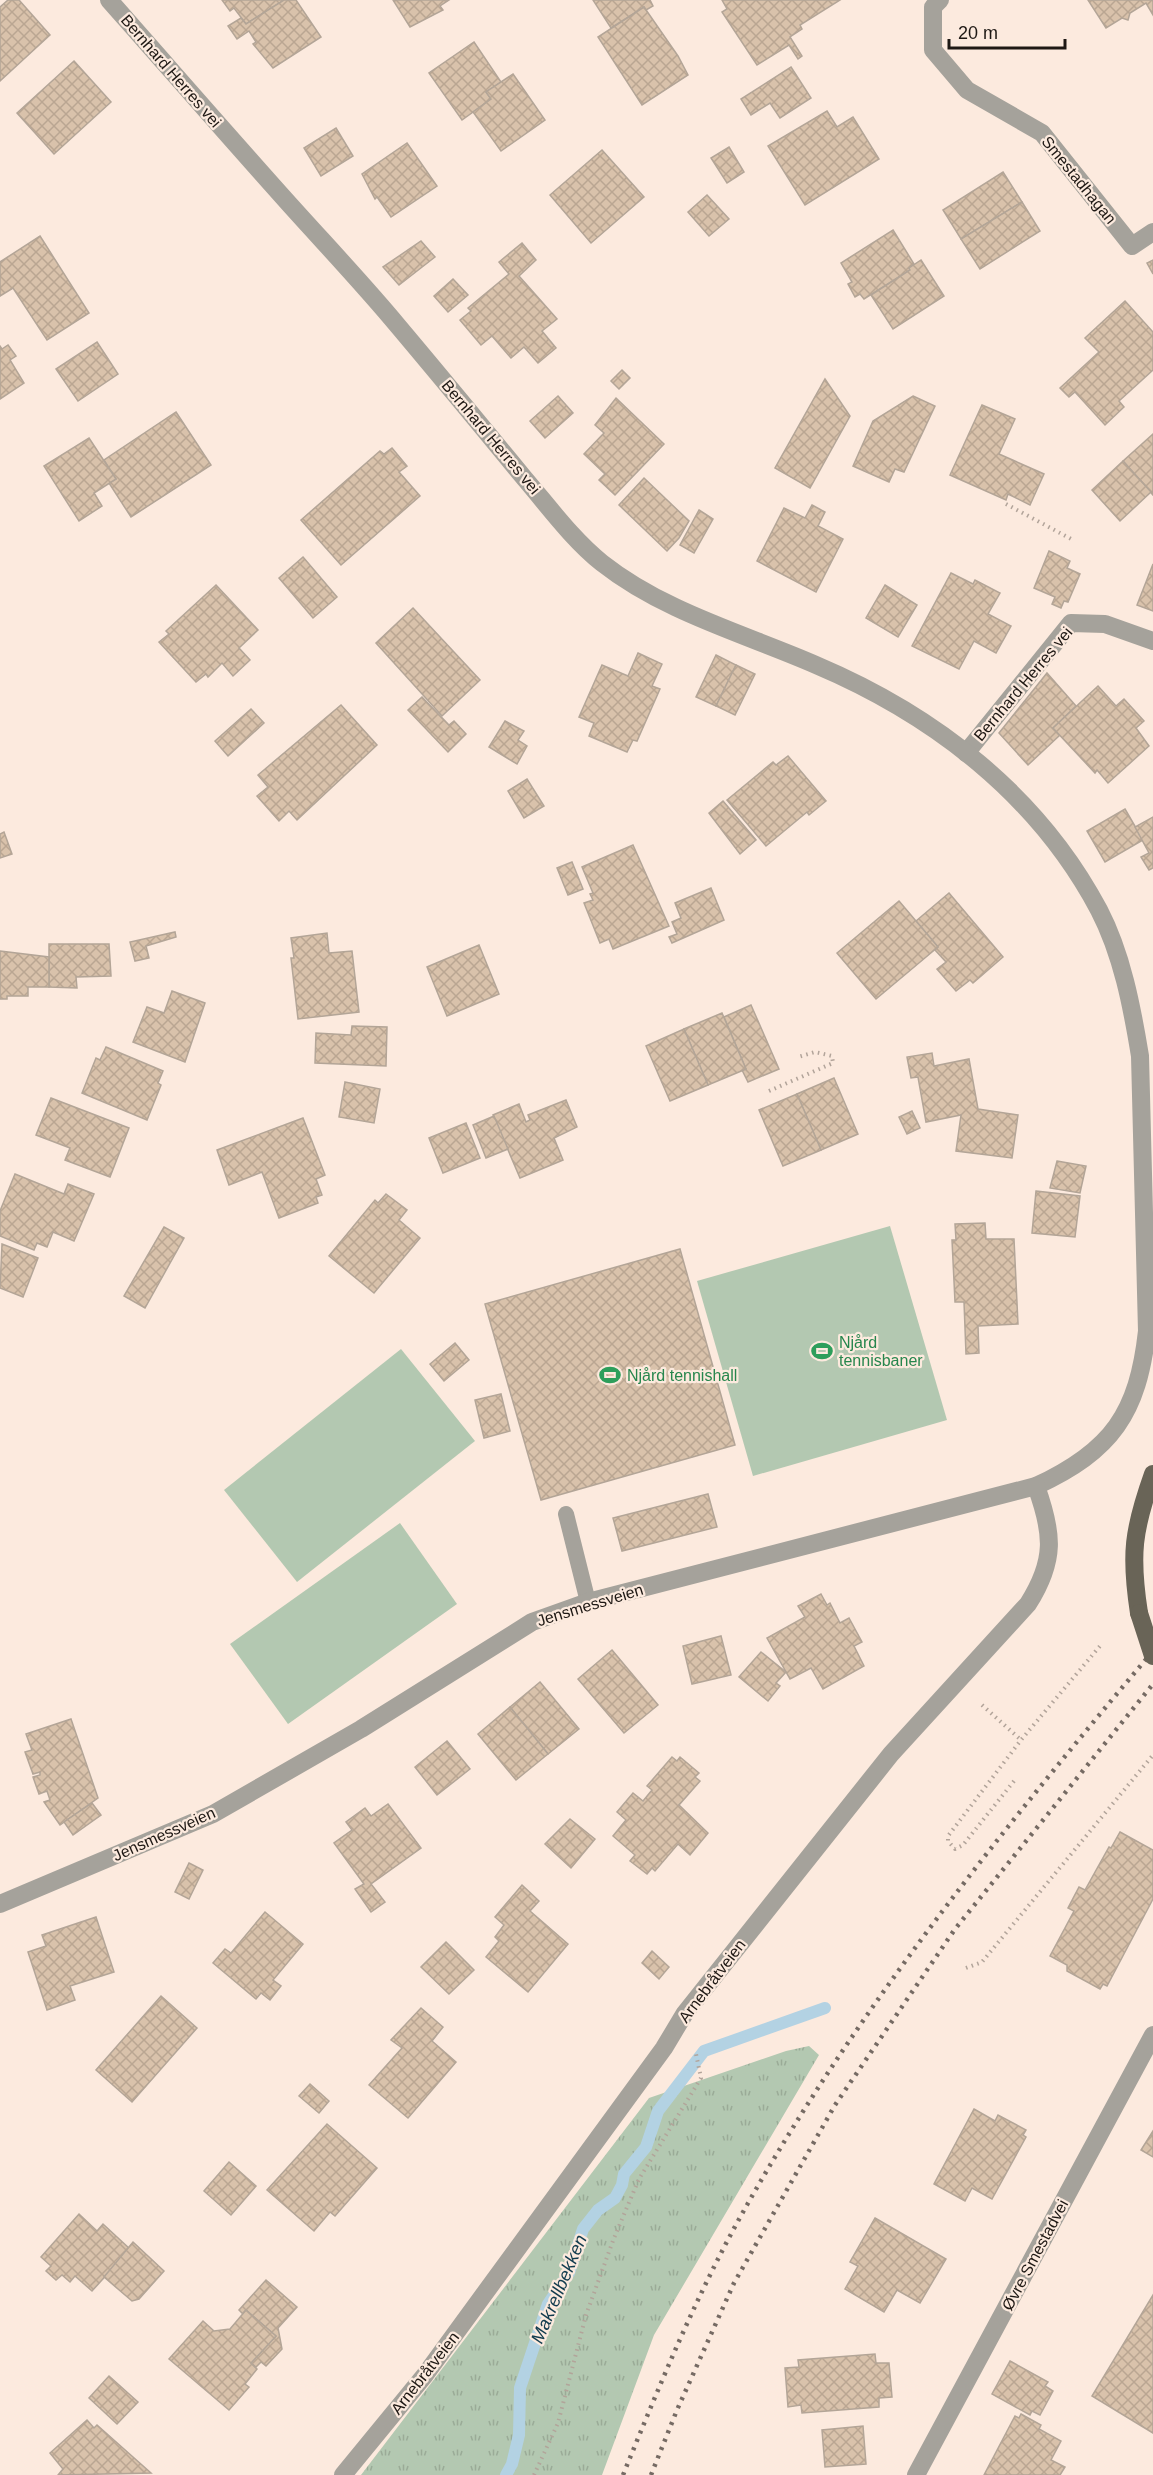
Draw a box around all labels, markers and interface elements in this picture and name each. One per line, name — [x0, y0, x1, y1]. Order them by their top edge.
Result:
street label: Bernhard Herres vei — [118, 11, 224, 131]
scale bar — [949, 12, 1064, 50]
text: 20 m — [958, 23, 998, 43]
street label: Smestadhagan — [1039, 133, 1119, 227]
street label: Bernhard Herres vei — [438, 377, 544, 497]
street label: Bernhard Herres vei — [970, 624, 1076, 744]
place label: Njård tennisbaner — [839, 1334, 923, 1369]
sports icon: Njård tennisbaner — [810, 1339, 834, 1363]
sports icon: Njård tennishall — [598, 1363, 622, 1387]
place label: Njård tennishall — [627, 1367, 737, 1384]
street label: Jensmessveien — [535, 1581, 645, 1629]
street label: Jensmessveien — [110, 1804, 218, 1864]
street label: Arnebråtveien — [675, 1936, 749, 2026]
street label: Øvre Smestadvei — [999, 2197, 1071, 2313]
water label: Makrellbekken — [527, 2232, 591, 2346]
street label: Arnebråtveien — [388, 2329, 462, 2417]

